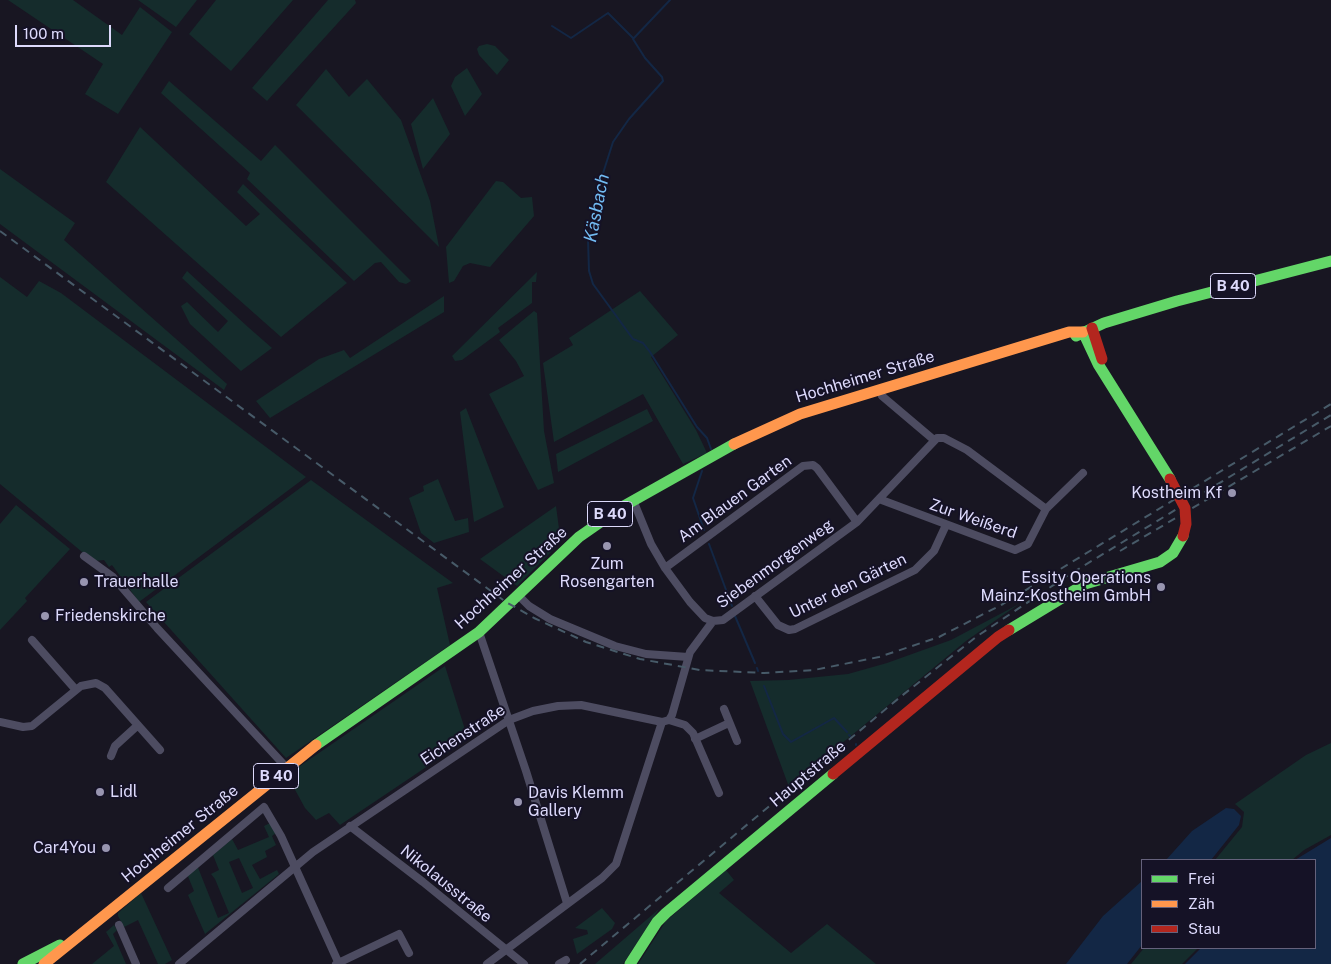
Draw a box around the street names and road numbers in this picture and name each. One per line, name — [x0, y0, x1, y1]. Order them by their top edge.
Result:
road number: B 40 — [1210, 274, 1256, 298]
street label: Hochheimer Straße — [793, 347, 937, 407]
street label: Am Blauen Garten — [674, 451, 796, 547]
street label: Zur Weißerd — [927, 495, 1019, 543]
road number: B 40 — [588, 502, 632, 526]
street label: Siebenmorgenweg — [713, 515, 837, 613]
street label: Hochheimer Straße — [451, 523, 571, 633]
street label: Unter den Gärten — [786, 549, 910, 623]
street label: Eichenstraße — [417, 700, 509, 770]
street label: Hauptstraße — [766, 737, 850, 811]
road number: B 40 — [254, 764, 298, 788]
street label: Hochheimer Straße — [118, 781, 242, 887]
street label: Nikolausstraße — [396, 841, 496, 927]

